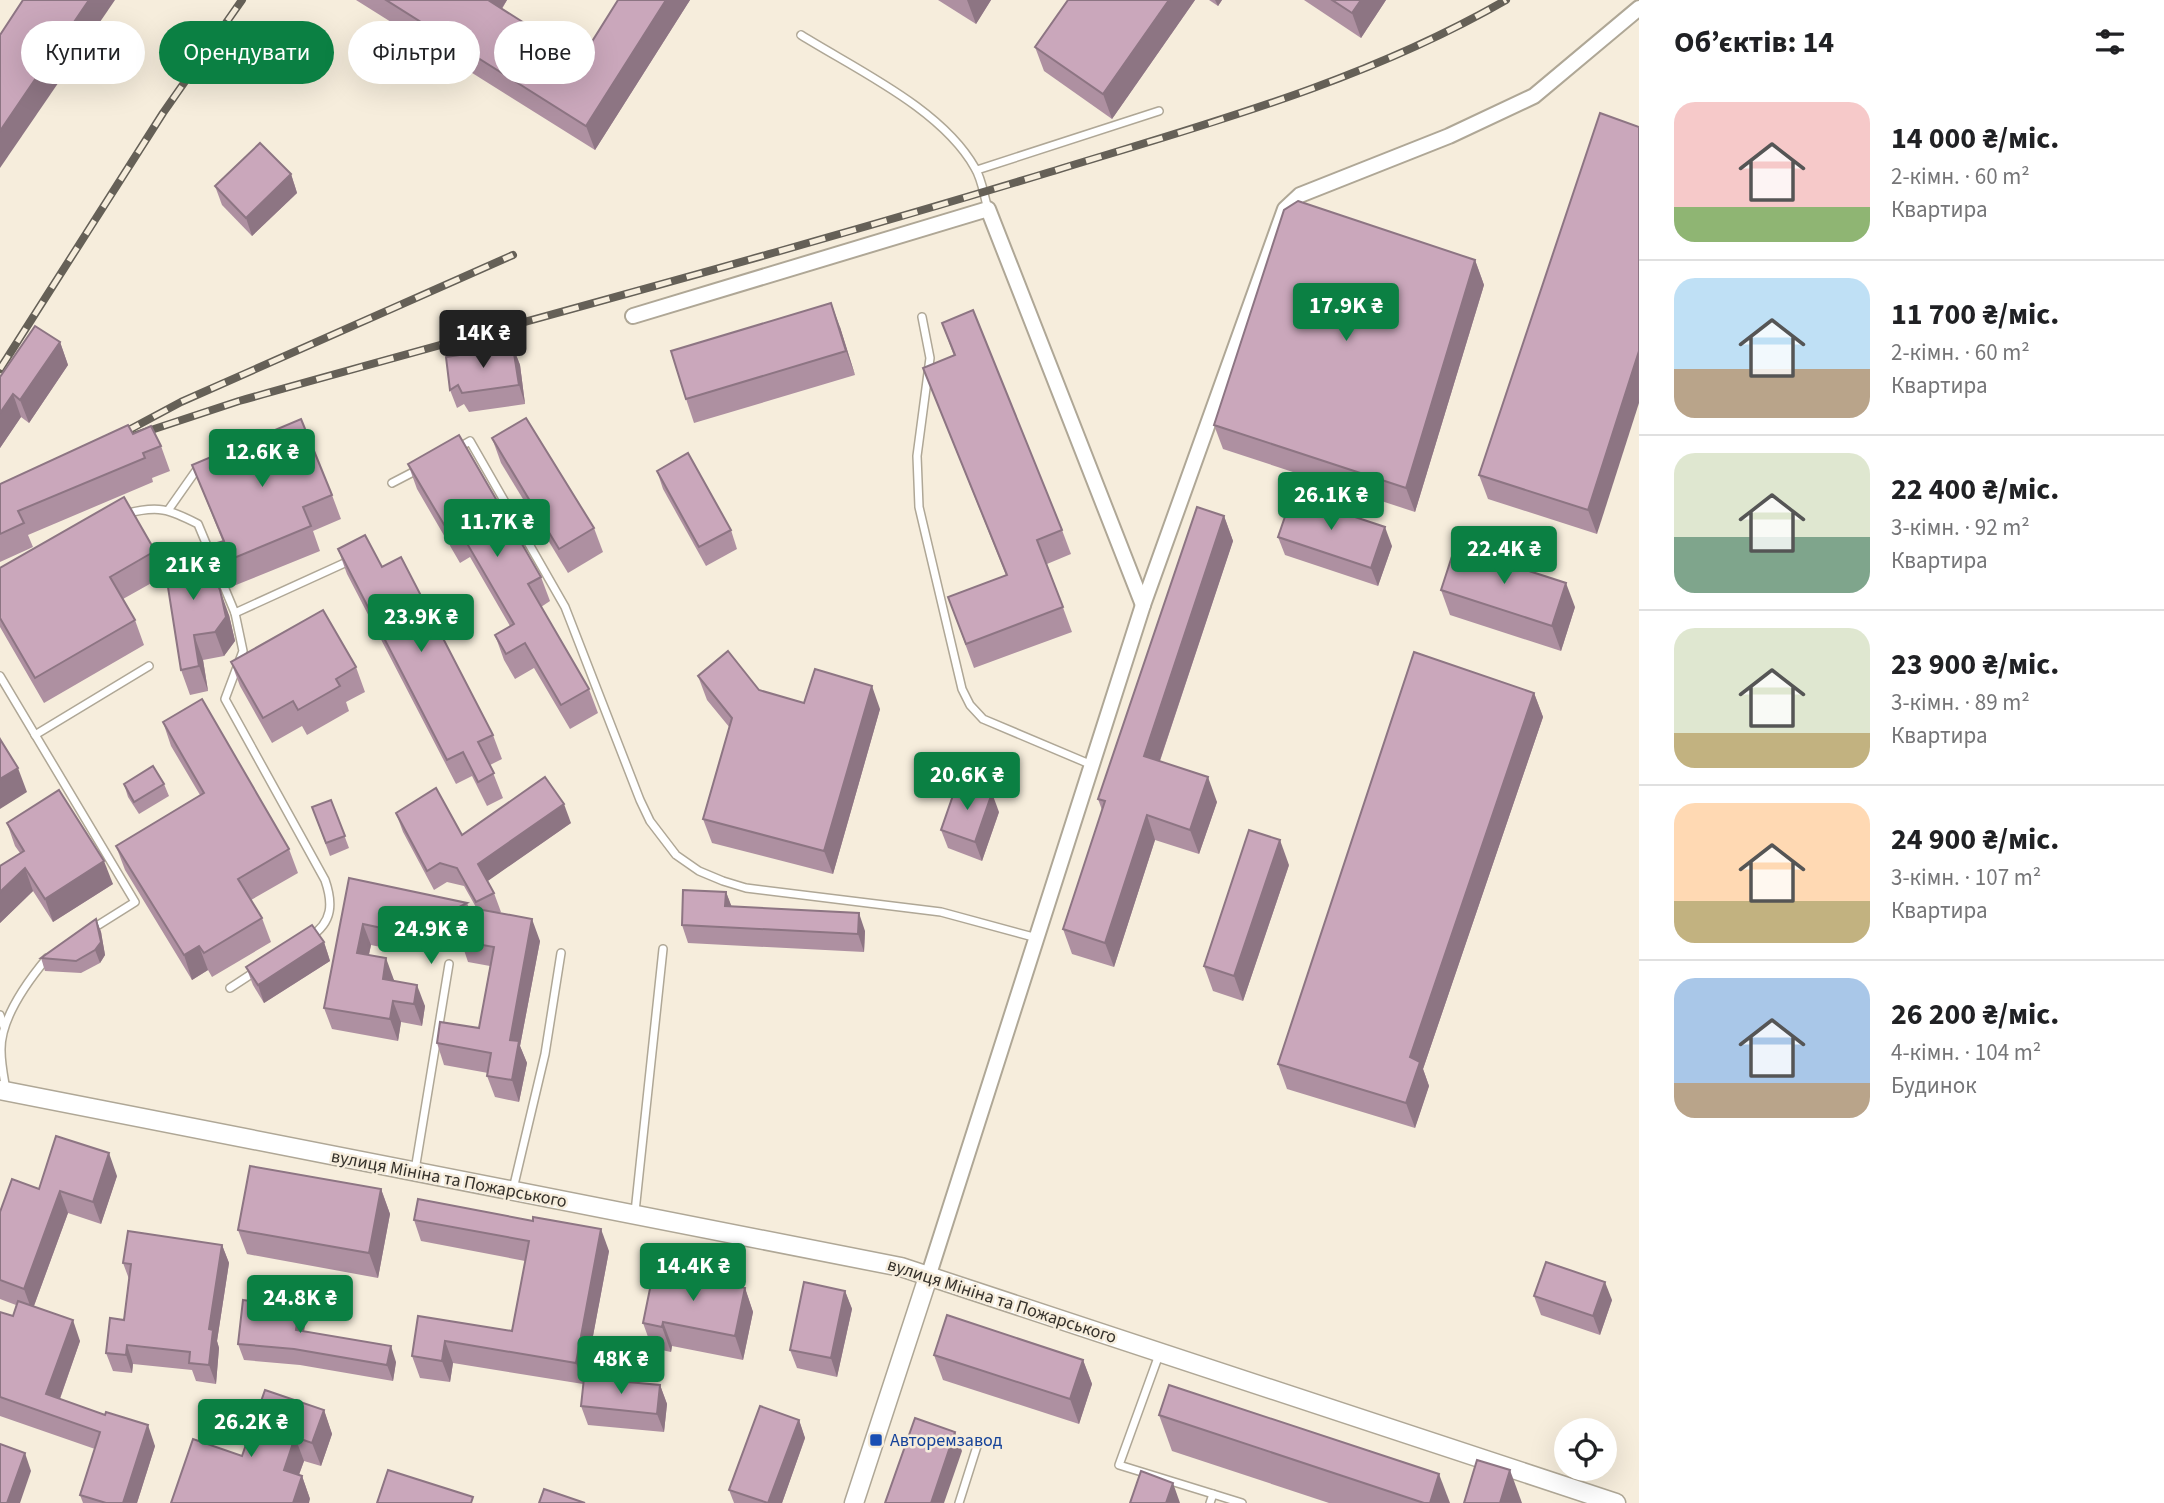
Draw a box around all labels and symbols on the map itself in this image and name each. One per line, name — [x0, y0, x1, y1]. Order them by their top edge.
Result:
pin: 17.9K ₴ — [1281, 284, 1411, 343]
pin: 14K ₴ — [434, 310, 532, 370]
pin: 12.6K ₴ — [197, 430, 327, 489]
pin: 26.1K ₴ — [1266, 472, 1396, 532]
pin: 11.7K ₴ — [432, 500, 562, 559]
pin: 22.4K ₴ — [1439, 526, 1569, 586]
pin: 21K ₴ — [144, 542, 242, 602]
pin: 23.9K ₴ — [356, 594, 486, 654]
pin: 20.6K ₴ — [902, 752, 1032, 812]
pin: 24.9K ₴ — [366, 906, 496, 966]
street label: вулиця Мініна та Пожарського — [329, 1144, 569, 1214]
pin: 14.4K ₴ — [628, 1244, 758, 1303]
street label: вулиця Мініна та Пожарського — [884, 1252, 1120, 1350]
pin: 24.8K ₴ — [235, 1276, 365, 1335]
pin: 48K ₴ — [572, 1336, 670, 1396]
pin: 26.2K ₴ — [186, 1400, 316, 1459]
place label: Авторемзавод — [890, 1428, 1003, 1453]
marker: Авторемзавод — [868, 1432, 884, 1448]

